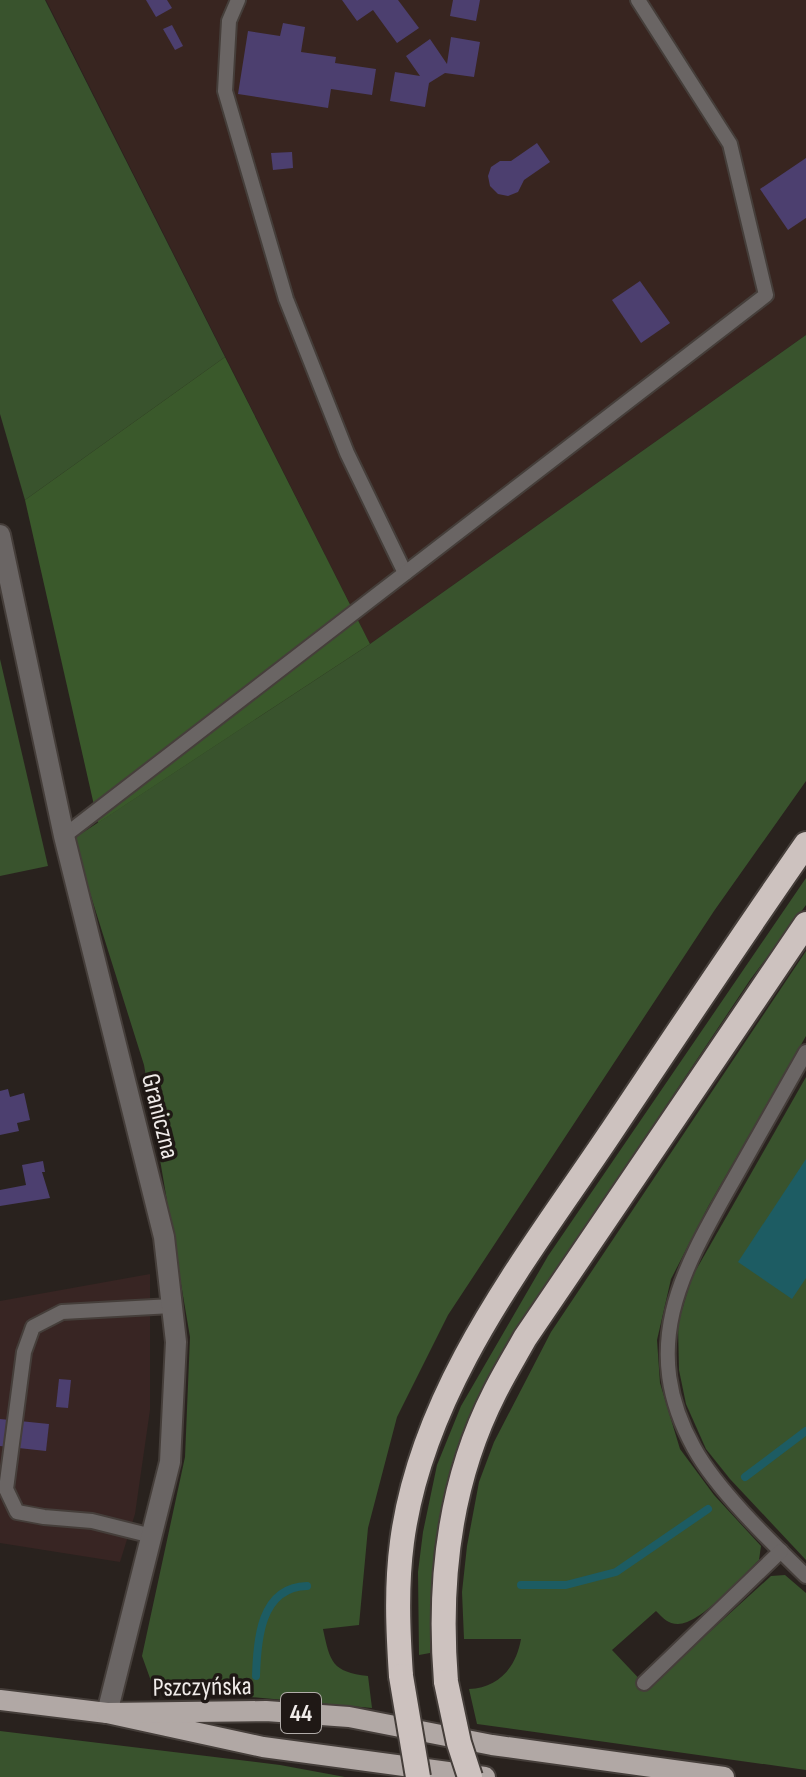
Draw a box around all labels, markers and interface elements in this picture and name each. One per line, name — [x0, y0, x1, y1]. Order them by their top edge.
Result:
street label: Graniczna — [134, 1071, 185, 1162]
street label: Pszczyńska — [152, 1671, 252, 1704]
road number: 44 — [281, 1693, 321, 1733]

